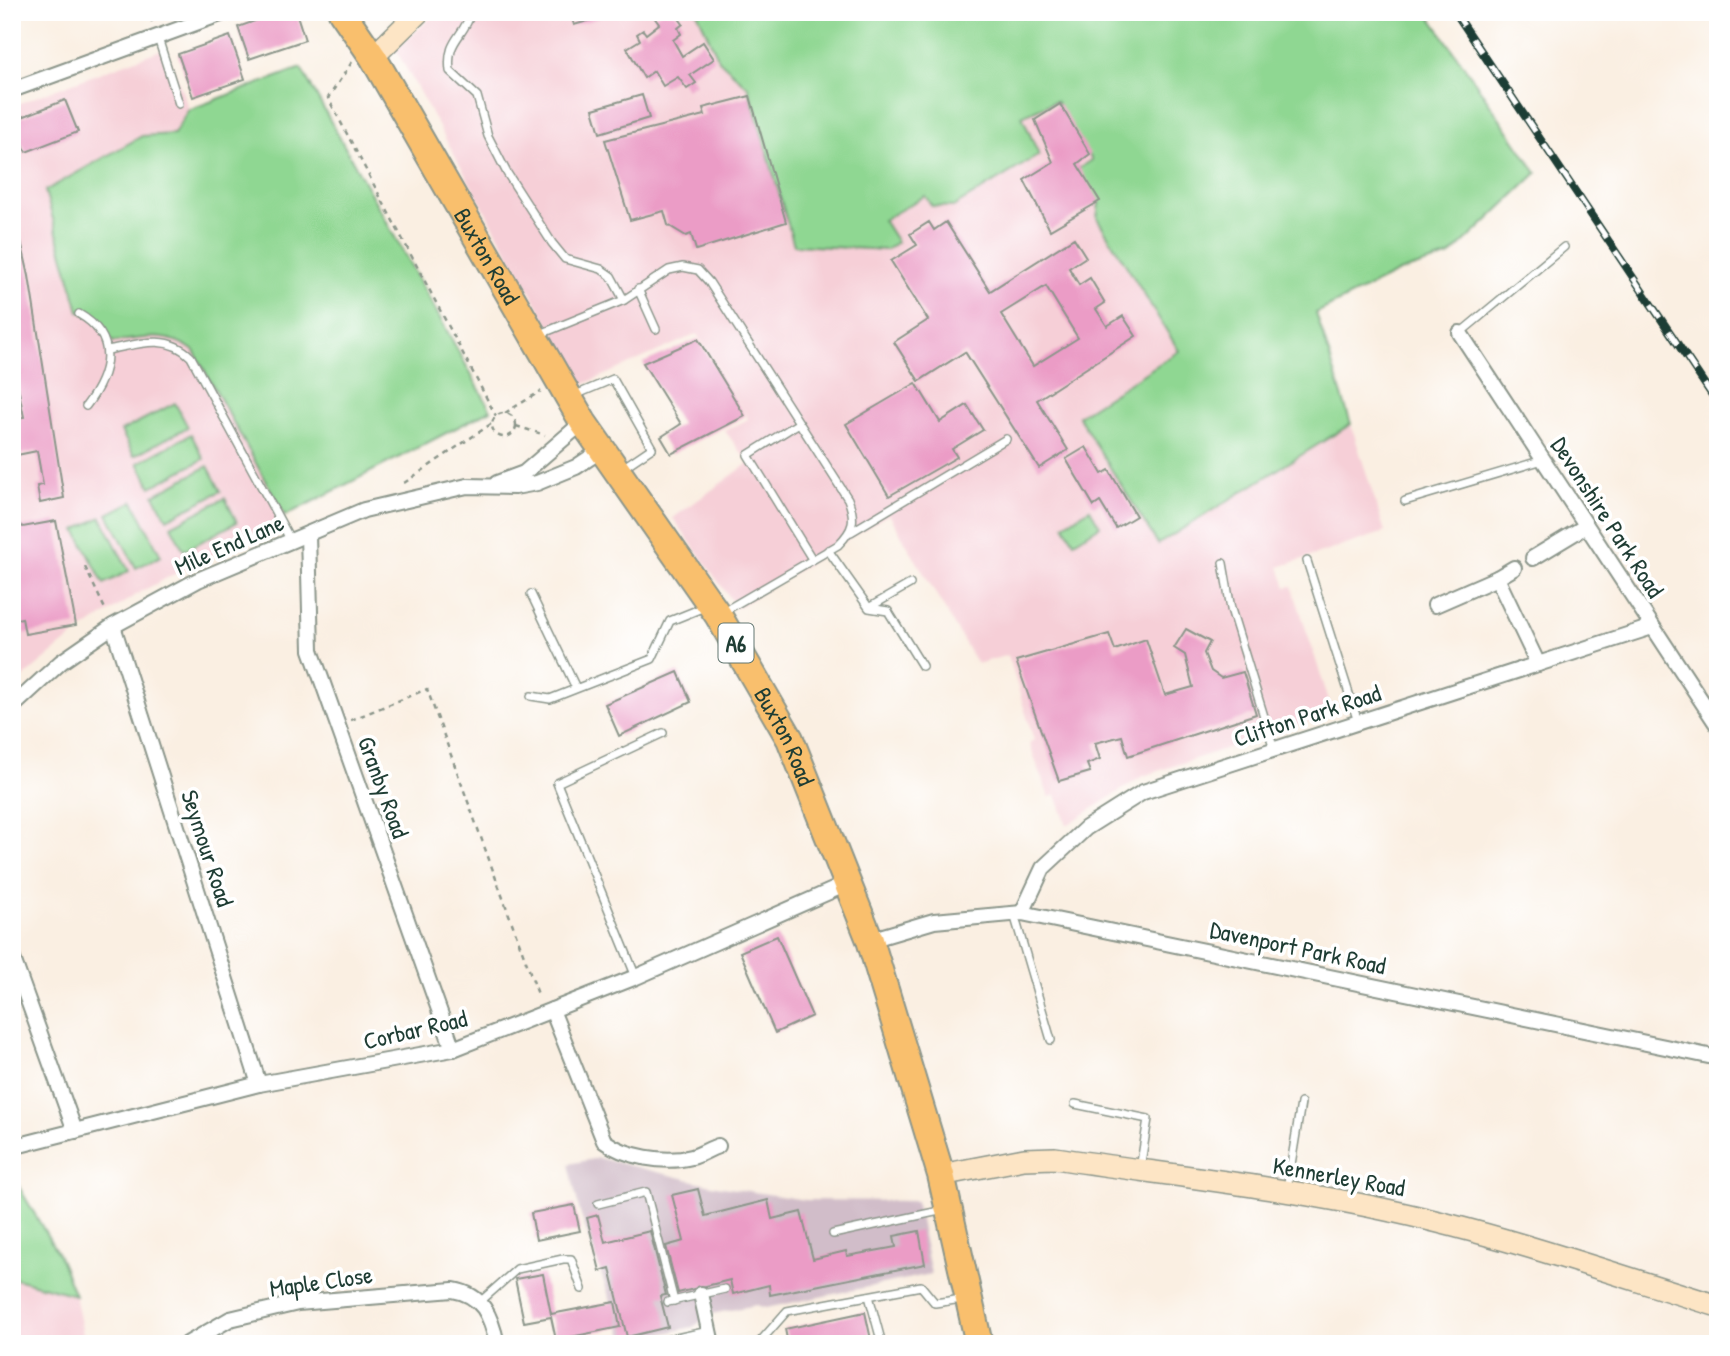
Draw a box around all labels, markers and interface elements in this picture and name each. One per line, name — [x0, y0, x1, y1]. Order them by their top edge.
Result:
street label: Buxton Road — [447, 202, 528, 310]
street label: Devonshire Park Road — [1544, 431, 1672, 603]
street label: Mile End Lane — [169, 506, 289, 582]
road number: A6 — [718, 624, 754, 663]
street label: Clifton Park Road — [1229, 676, 1385, 754]
street label: Buxton Road — [747, 681, 823, 790]
street label: Granby Road — [351, 732, 417, 842]
street label: Seymour Road — [174, 786, 242, 910]
street label: Davenport Park Road — [1207, 913, 1389, 981]
street label: Corbar Road — [360, 1002, 470, 1056]
street label: Kennerley Road — [1270, 1149, 1408, 1203]
street label: Maple Close — [268, 1258, 375, 1304]

